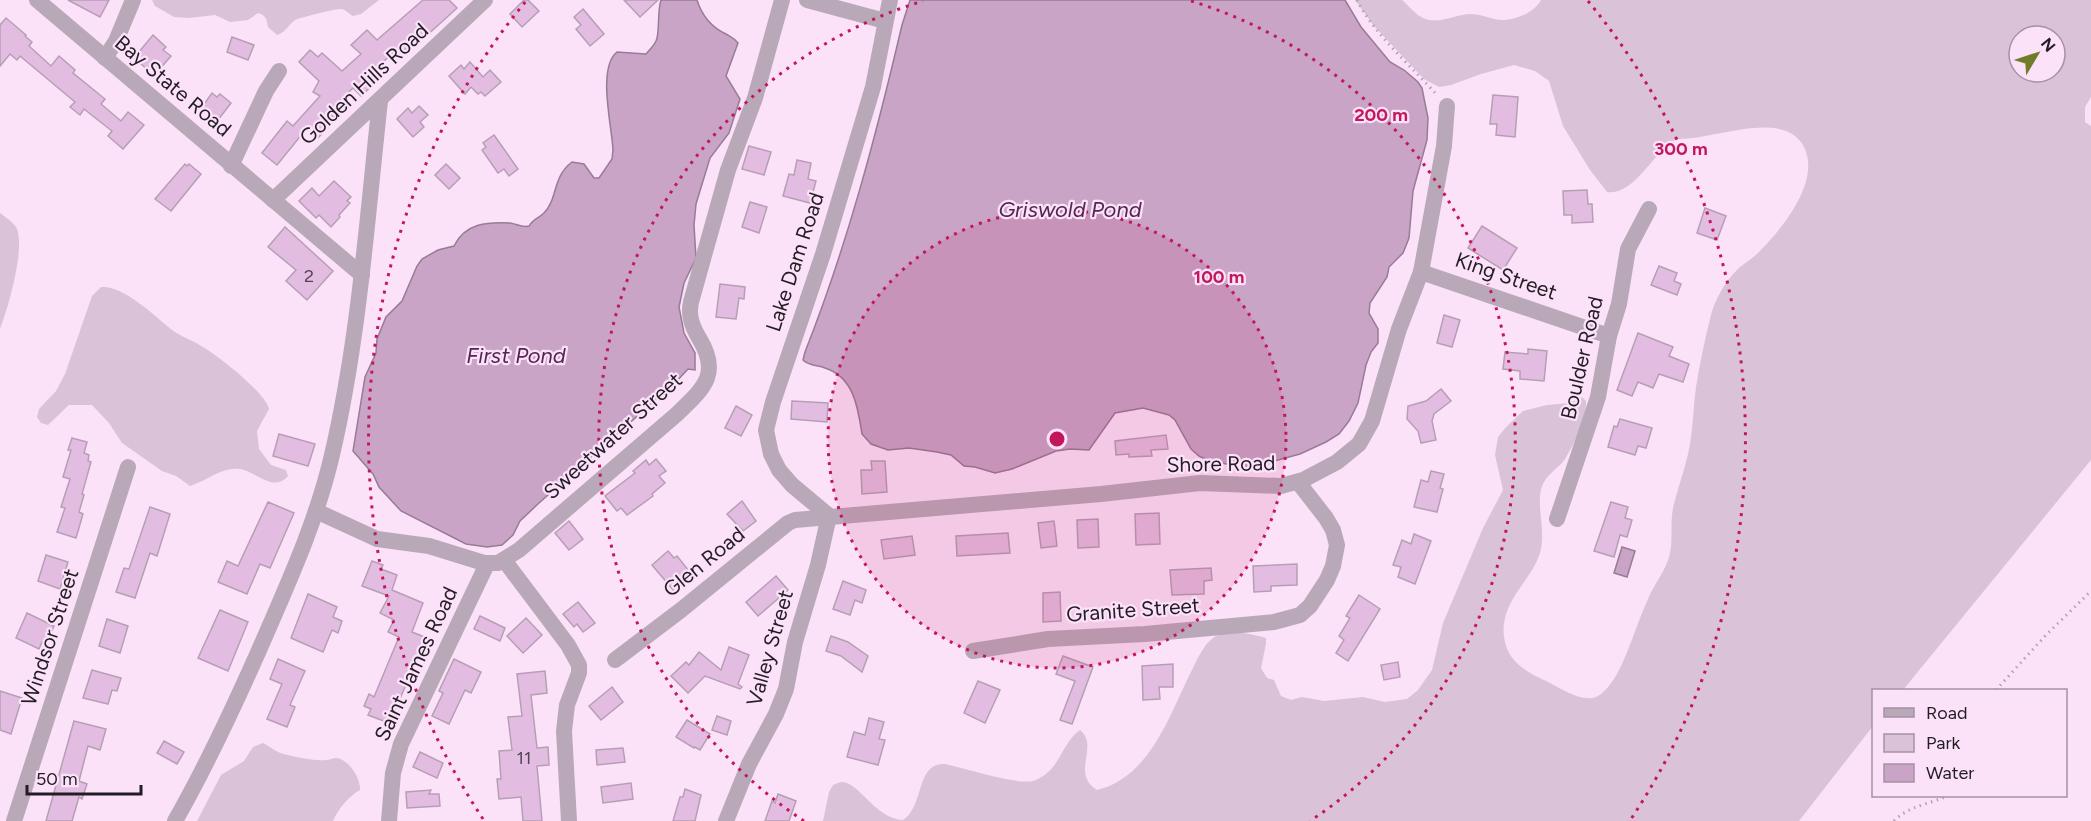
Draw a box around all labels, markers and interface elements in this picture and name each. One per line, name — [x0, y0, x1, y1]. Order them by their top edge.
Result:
street label: Golden Hills Road — [294, 18, 433, 150]
north arrow — [2007, 24, 2067, 84]
street label: Bay State Road — [110, 30, 237, 141]
text: N — [2037, 34, 2060, 56]
text: 200 m — [1354, 104, 1408, 126]
text: 300 m — [1654, 138, 1708, 160]
street label: Lake Dam Road — [760, 189, 829, 335]
water label: Griswold Pond — [998, 196, 1143, 223]
street label: King Street — [1452, 246, 1560, 305]
house number: 2 — [304, 265, 314, 287]
text: 100 m — [1194, 266, 1244, 288]
street label: Boulder Road — [1555, 294, 1608, 422]
water label: First Pond — [466, 342, 567, 369]
street label: Sweetwater Street — [538, 367, 687, 504]
centre of rings — [1047, 429, 1067, 449]
street label: Shore Road — [1166, 450, 1276, 477]
street label: Glen Road — [658, 521, 749, 602]
street label: Windsor Street — [16, 565, 83, 708]
street label: Saint James Road — [369, 583, 462, 745]
street label: Valley Street — [741, 587, 798, 709]
street label: Granite Street — [1065, 592, 1201, 627]
legend — [1872, 689, 2067, 797]
text: Road — [1926, 702, 1967, 724]
text: Park — [1926, 732, 1961, 754]
house number: 11 — [517, 747, 531, 769]
scale bar — [27, 758, 141, 796]
text: Water — [1926, 762, 1974, 784]
text: 50 m — [36, 768, 78, 790]

